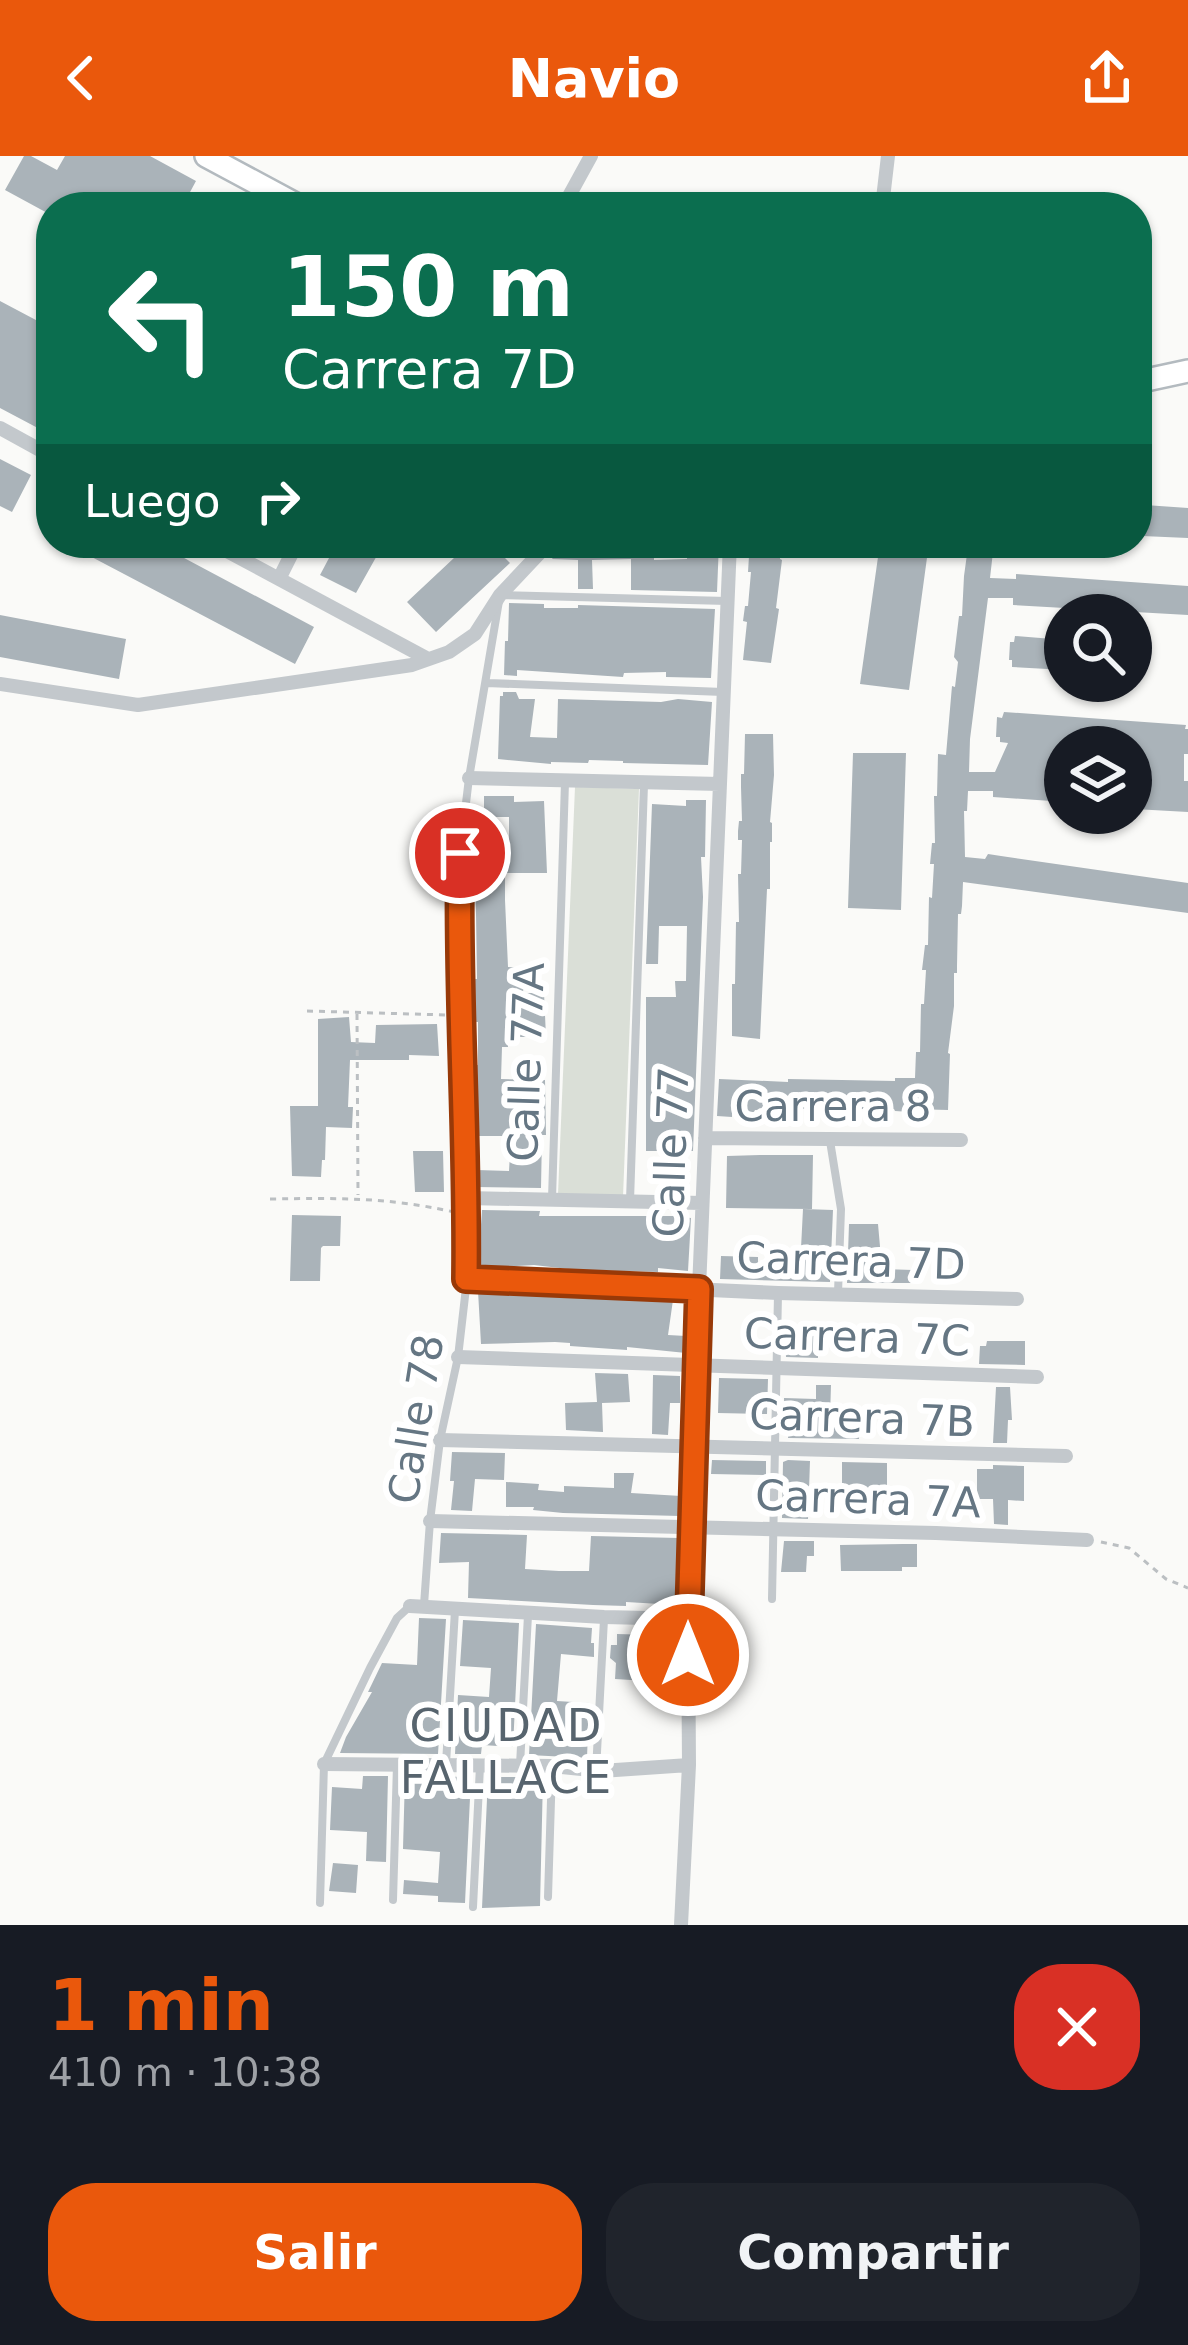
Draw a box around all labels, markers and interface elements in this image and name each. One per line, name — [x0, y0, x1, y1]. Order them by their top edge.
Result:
icon: back — [48, 45, 114, 111]
icon: share — [1074, 45, 1140, 111]
text: Navio — [508, 47, 680, 110]
text: 150 m — [282, 238, 574, 336]
icon: left — [84, 240, 240, 396]
text: Carrera 7D — [282, 338, 577, 401]
icon: right — [245, 468, 311, 534]
text: Luego — [84, 475, 221, 528]
map controls — [1044, 594, 1152, 834]
button: search — [1044, 594, 1152, 702]
button: layers — [1044, 726, 1152, 834]
pin — [409, 802, 511, 904]
icon: arrive — [427, 820, 493, 886]
street label: Calle 77A — [498, 961, 554, 1163]
street label: Calle 77 — [644, 1066, 698, 1238]
street label: Carrera 8 — [735, 1082, 931, 1131]
street label: Carrera 7D — [736, 1233, 966, 1289]
street label: Carrera 7C — [743, 1309, 971, 1365]
street label: Calle 78 — [378, 1331, 454, 1507]
street label: Carrera 7B — [748, 1390, 976, 1446]
street label: Carrera 7A — [754, 1471, 982, 1527]
position arrow — [625, 1592, 751, 1718]
district label: CIUDAD FALLACE — [400, 1699, 614, 1804]
text: 1 min — [48, 1963, 274, 2047]
button: close — [1014, 1964, 1140, 2090]
text: 410 m · 10:38 — [48, 2050, 322, 2095]
button: Salir — [48, 2183, 582, 2321]
button: Compartir — [606, 2183, 1140, 2321]

